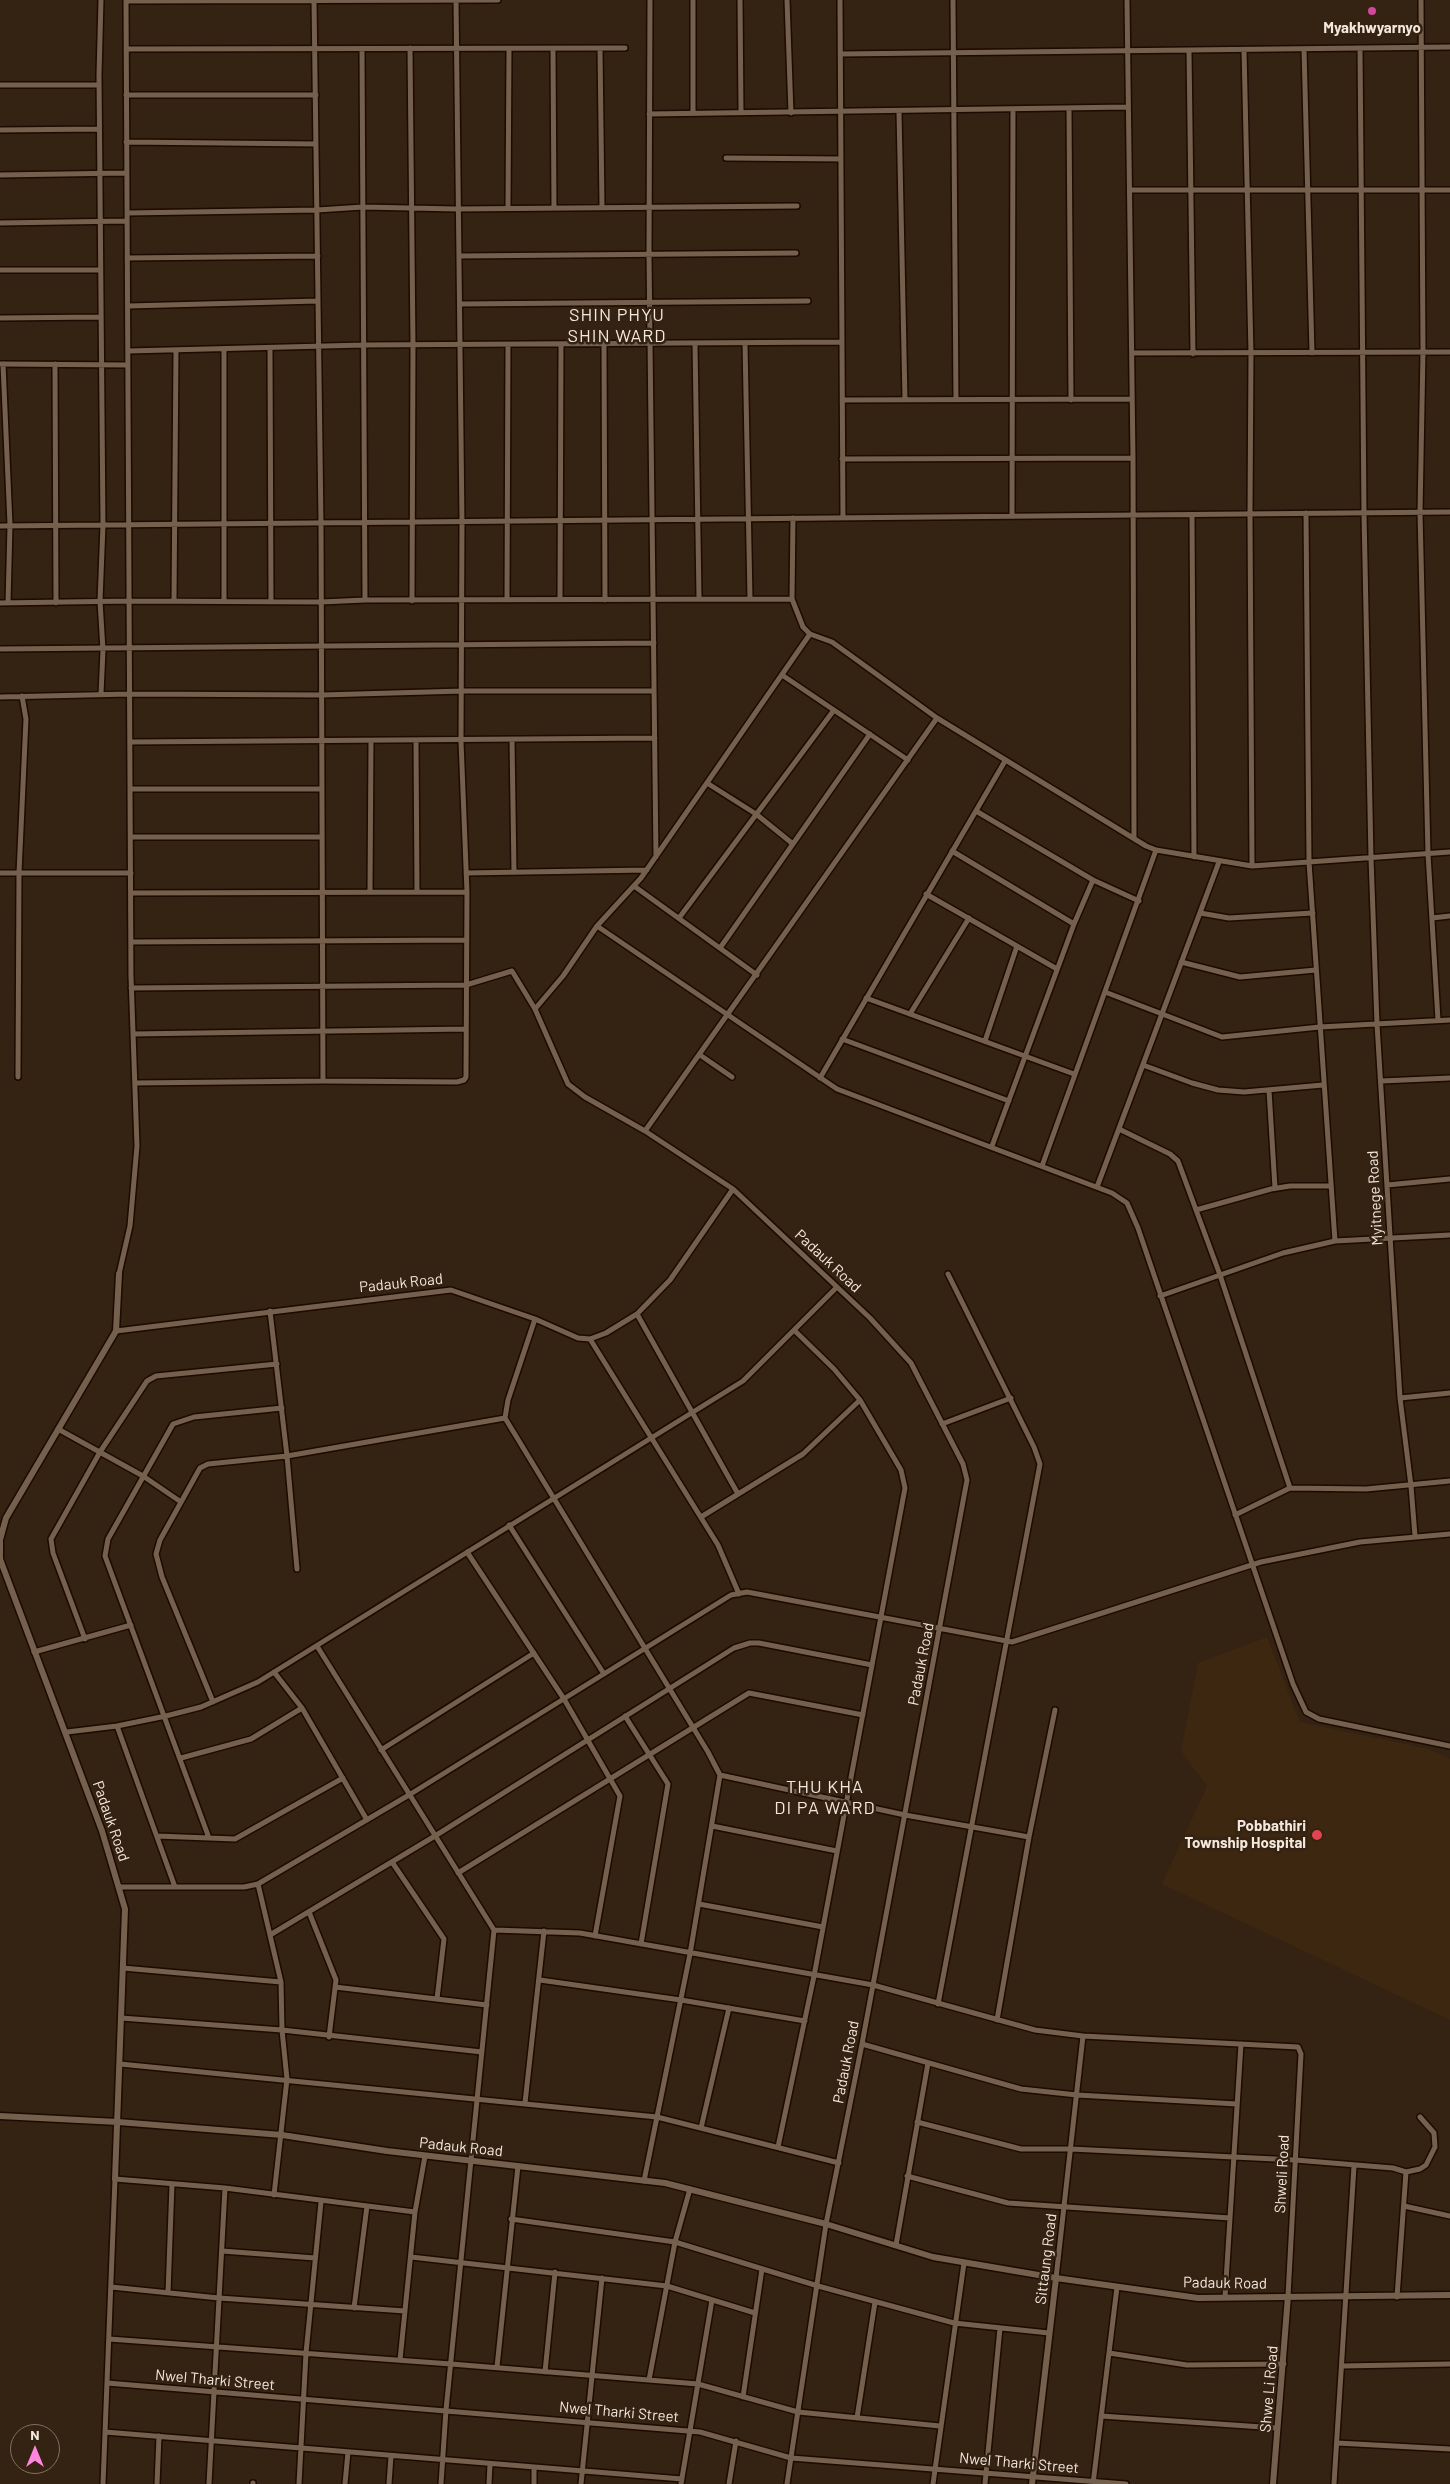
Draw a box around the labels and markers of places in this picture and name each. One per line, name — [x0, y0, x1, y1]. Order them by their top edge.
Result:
marker: Myakhwyarnyo — [1366, 5, 1378, 17]
place label: Myakhwyarnyo — [1323, 19, 1421, 37]
place label: Pobbathiri Township Hospital — [1185, 1817, 1306, 1852]
marker: Pobbathiri Township Hospital — [1310, 1828, 1324, 1842]

